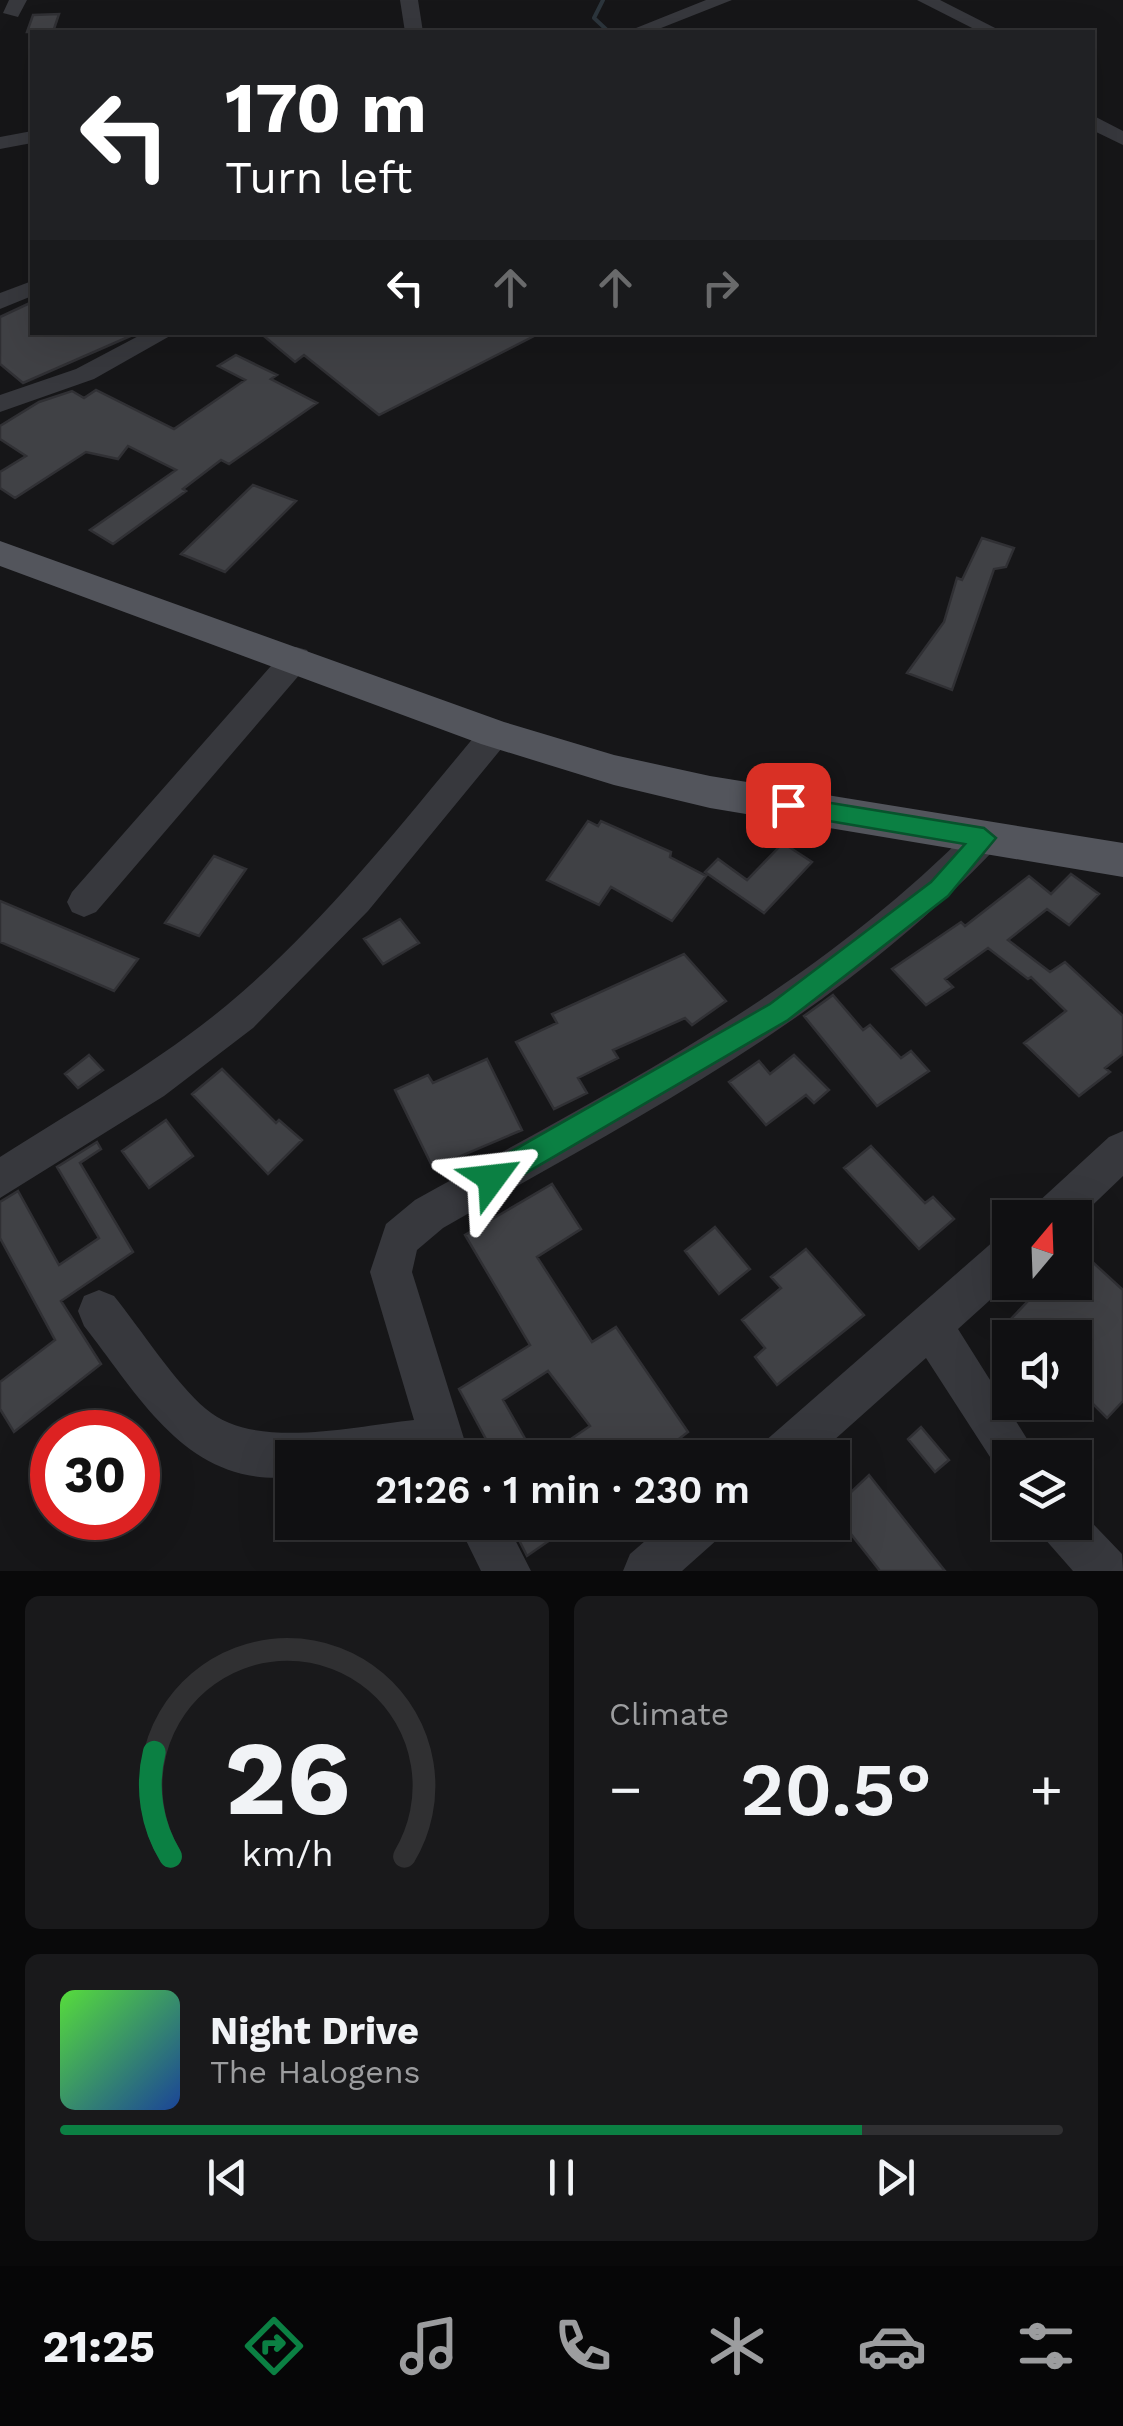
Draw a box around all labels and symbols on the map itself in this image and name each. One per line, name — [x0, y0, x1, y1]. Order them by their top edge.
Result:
pin — [746, 763, 831, 848]
position arrow — [440, 1126, 544, 1230]
north arrow — [992, 1200, 1092, 1300]
speed limit sign: 30 — [30, 1410, 160, 1540]

